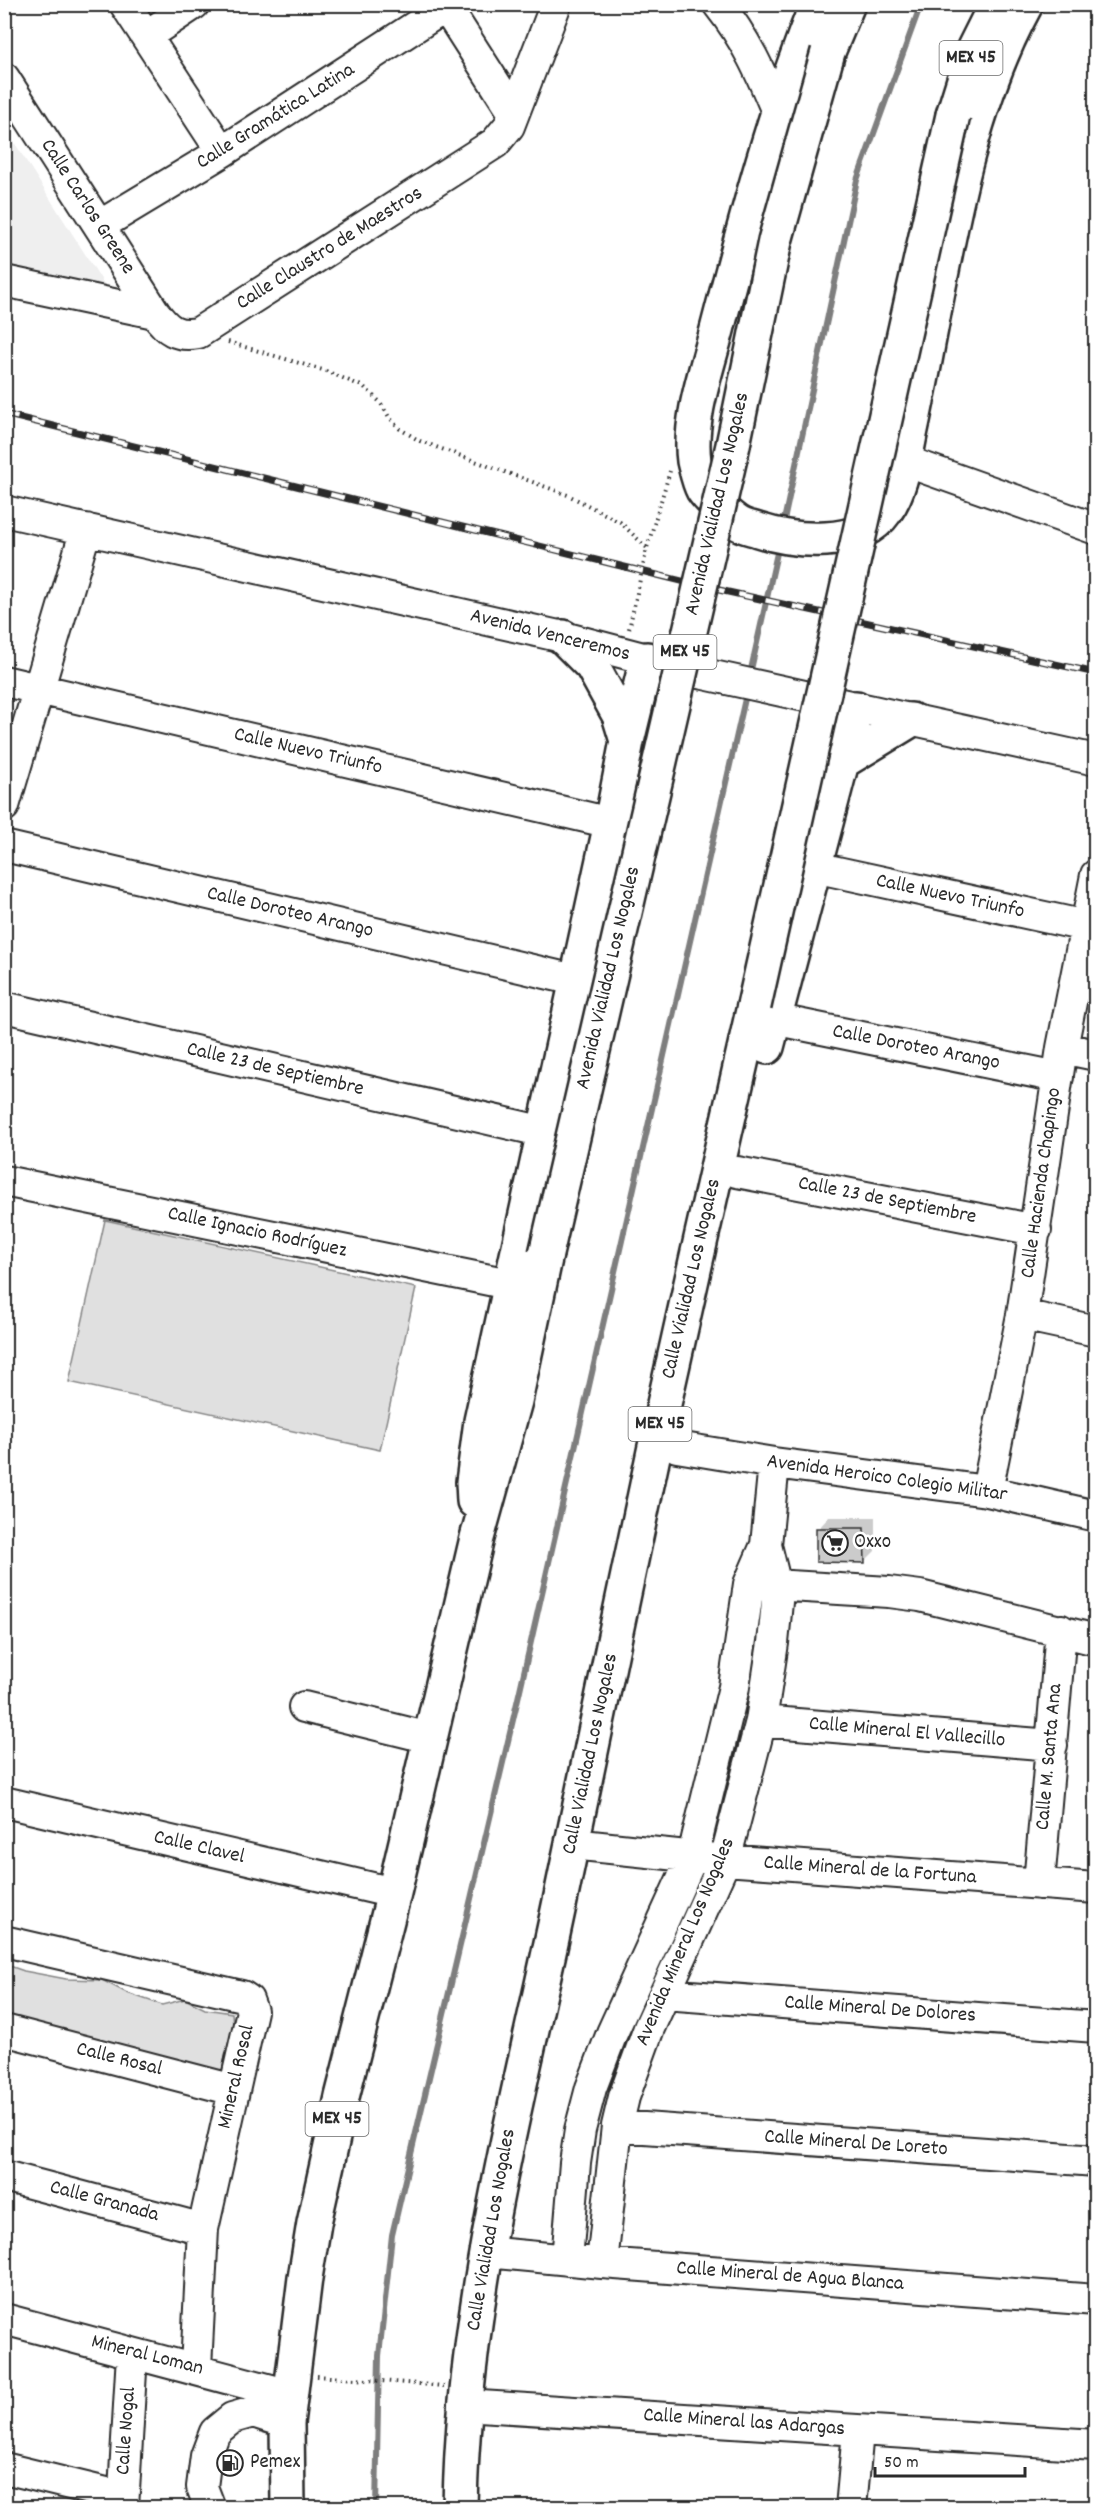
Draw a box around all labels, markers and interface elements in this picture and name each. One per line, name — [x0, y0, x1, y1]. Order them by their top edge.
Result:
road number: MEX 45 — [940, 41, 1002, 75]
street label: Calle Gramática Latina — [191, 56, 362, 178]
street label: Calle Carlos Greene — [32, 133, 142, 281]
street label: Calle Claustro de Maestros — [231, 179, 429, 319]
street label: Avenida Vialidad Los Nogales — [678, 390, 758, 618]
street label: Avenida Venceremos — [467, 602, 633, 670]
road number: MEX 45 — [654, 635, 716, 669]
street label: Calle Nuevo Triunfo — [231, 720, 385, 784]
street label: Avenida Vialidad Los Nogales — [569, 864, 649, 1092]
street label: Calle Nuevo Triunfo — [873, 867, 1027, 927]
street label: Calle Doroteo Arango — [204, 879, 376, 947]
street label: Calle Doroteo Arango — [830, 1017, 1002, 1079]
street label: Calle 23 de Septiembre — [183, 1035, 367, 1105]
street label: Calle Hacienda Chapingo — [1014, 1086, 1070, 1280]
street label: Calle 23 de Septiembre — [795, 1169, 979, 1233]
street label: Calle Vialidad Los Nogales — [654, 1176, 730, 1382]
street label: Calle Ignacio Rodríguez — [165, 1199, 349, 1267]
road number: MEX 45 — [628, 1407, 692, 1441]
street label: Avenida Heroico Colegio Militar — [765, 1447, 1009, 1511]
supermarket icon: Oxxo — [820, 1528, 850, 1558]
place label: Oxxo — [854, 1528, 891, 1558]
street label: Calle Vialidad Los Nogales — [555, 1651, 627, 1857]
street label: Calle M. Santa Ana — [1029, 1681, 1071, 1832]
street label: Calle Mineral El Vallecillo — [808, 1709, 1006, 1757]
street label: Calle Clavel — [151, 1823, 247, 1873]
street label: Avenida Mineral Los Nogales — [629, 1833, 743, 2051]
street label: Calle Mineral de la Fortuna — [763, 1849, 979, 1893]
street label: Calle Mineral De Dolores — [783, 1988, 977, 2032]
street label: Mineral Rosal — [210, 2022, 264, 2132]
street label: Calle Rosal — [73, 2035, 165, 2085]
road number: MEX 45 — [306, 2102, 368, 2136]
street label: Calle Mineral De Loreto — [763, 2123, 949, 2165]
street label: Calle Vialidad Los Nogales — [459, 2127, 525, 2333]
street label: Calle Granada — [46, 2173, 163, 2231]
street label: Calle Mineral de Agua Blanca — [675, 2254, 906, 2300]
street label: Mineral Loman — [88, 2328, 206, 2384]
street label: Calle Nogal — [109, 2386, 145, 2476]
street label: Calle Mineral las Adargas — [642, 2401, 846, 2445]
scale bar — [875, 2440, 1025, 2478]
fuel station icon: Pemex — [215, 2448, 245, 2478]
place label: Pemex — [250, 2448, 300, 2478]
text: 50 m — [884, 2451, 919, 2476]

